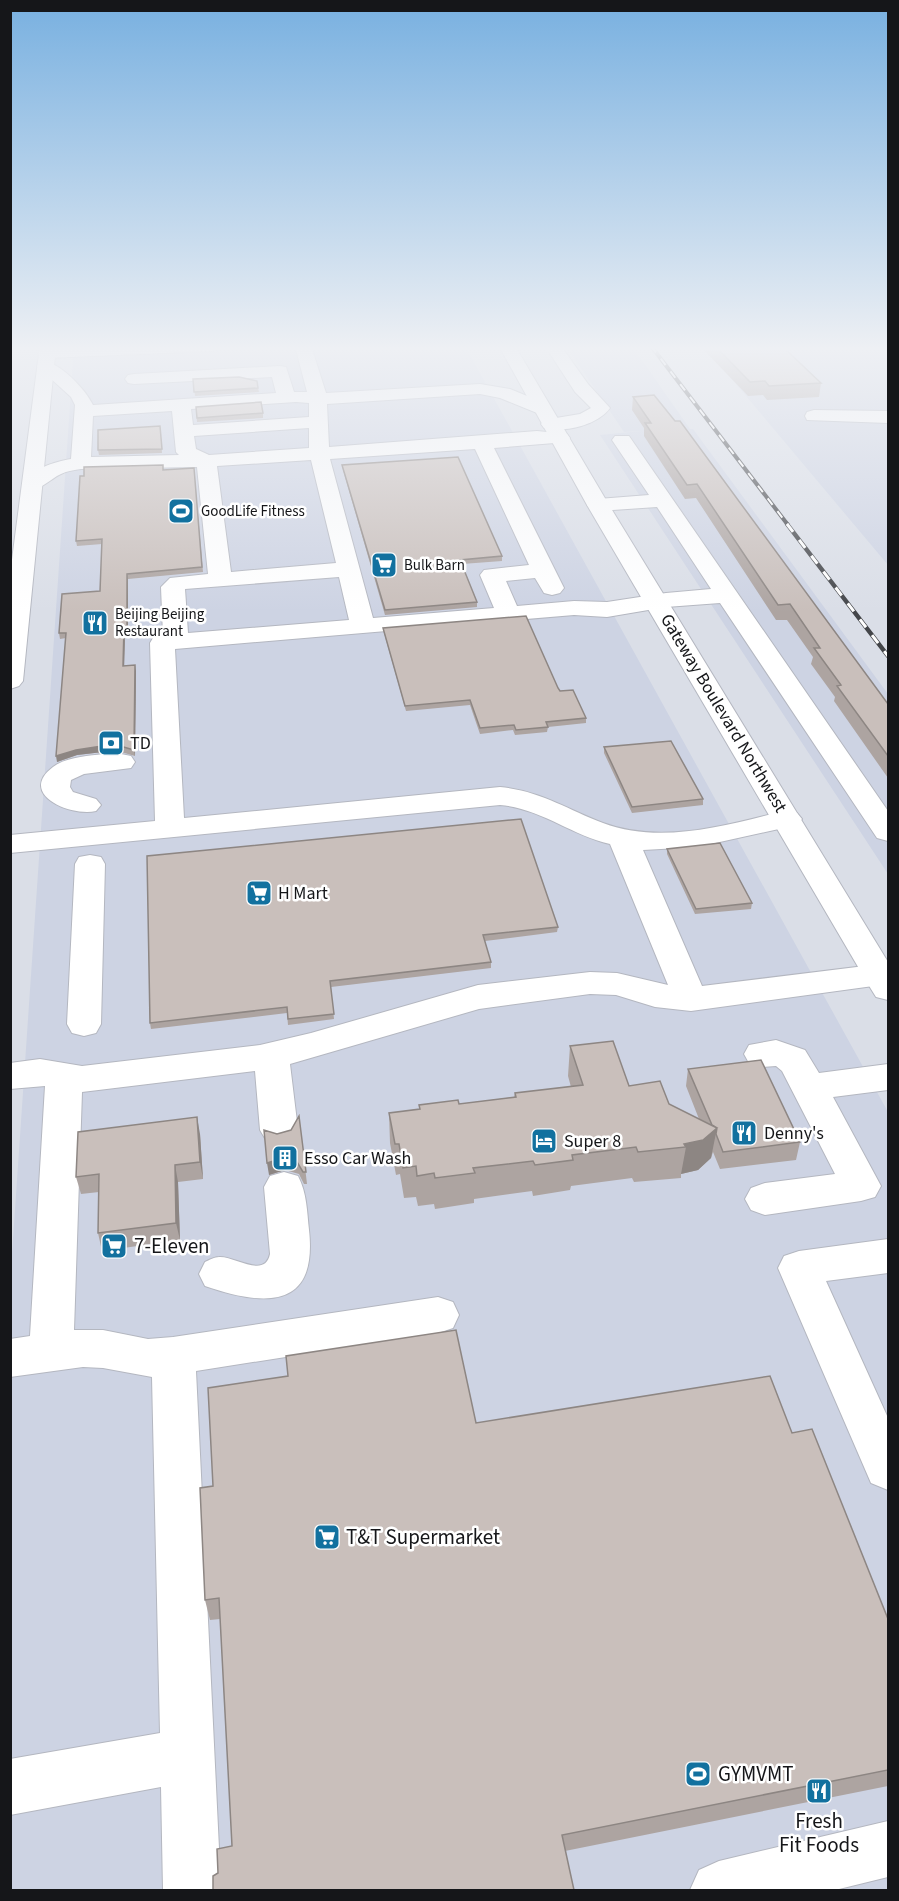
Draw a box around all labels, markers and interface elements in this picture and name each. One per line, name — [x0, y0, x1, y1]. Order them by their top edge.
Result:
sports icon: GoodLife Fitness — [166, 496, 196, 526]
place label: GoodLife Fitness — [201, 501, 305, 522]
supermarket icon: Bulk Barn — [369, 550, 399, 580]
place label: Bulk Barn — [404, 555, 465, 576]
place label: Beijing Beijing Restaurant — [115, 604, 205, 642]
restaurant icon: Beijing Beijing Restaurant — [80, 608, 110, 638]
street label: Gateway Boulevard Northwest — [654, 609, 793, 817]
bank icon: TD — [96, 728, 126, 758]
place label: TD — [130, 731, 151, 756]
supermarket icon: H Mart — [244, 878, 274, 908]
place label: H Mart — [278, 881, 328, 906]
restaurant icon: Denny's — [729, 1118, 759, 1148]
place label: Denny's — [764, 1121, 824, 1146]
hotel icon: Super 8 — [529, 1126, 559, 1156]
place label: Super 8 — [564, 1129, 621, 1154]
building icon: Esso Car Wash — [270, 1143, 300, 1173]
place label: Esso Car Wash — [304, 1146, 411, 1171]
supermarket icon: 7-Eleven — [99, 1231, 129, 1261]
place label: 7-Eleven — [134, 1231, 210, 1261]
supermarket icon: T&T Supermarket — [312, 1522, 342, 1552]
place label: T&T Supermarket — [346, 1522, 500, 1552]
sports icon: GYMVMT — [683, 1759, 713, 1789]
place label: GYMVMT — [718, 1759, 794, 1789]
restaurant icon: Fresh Fit Foods — [804, 1776, 834, 1806]
place label: Fresh Fit Foods — [779, 1806, 859, 1860]

